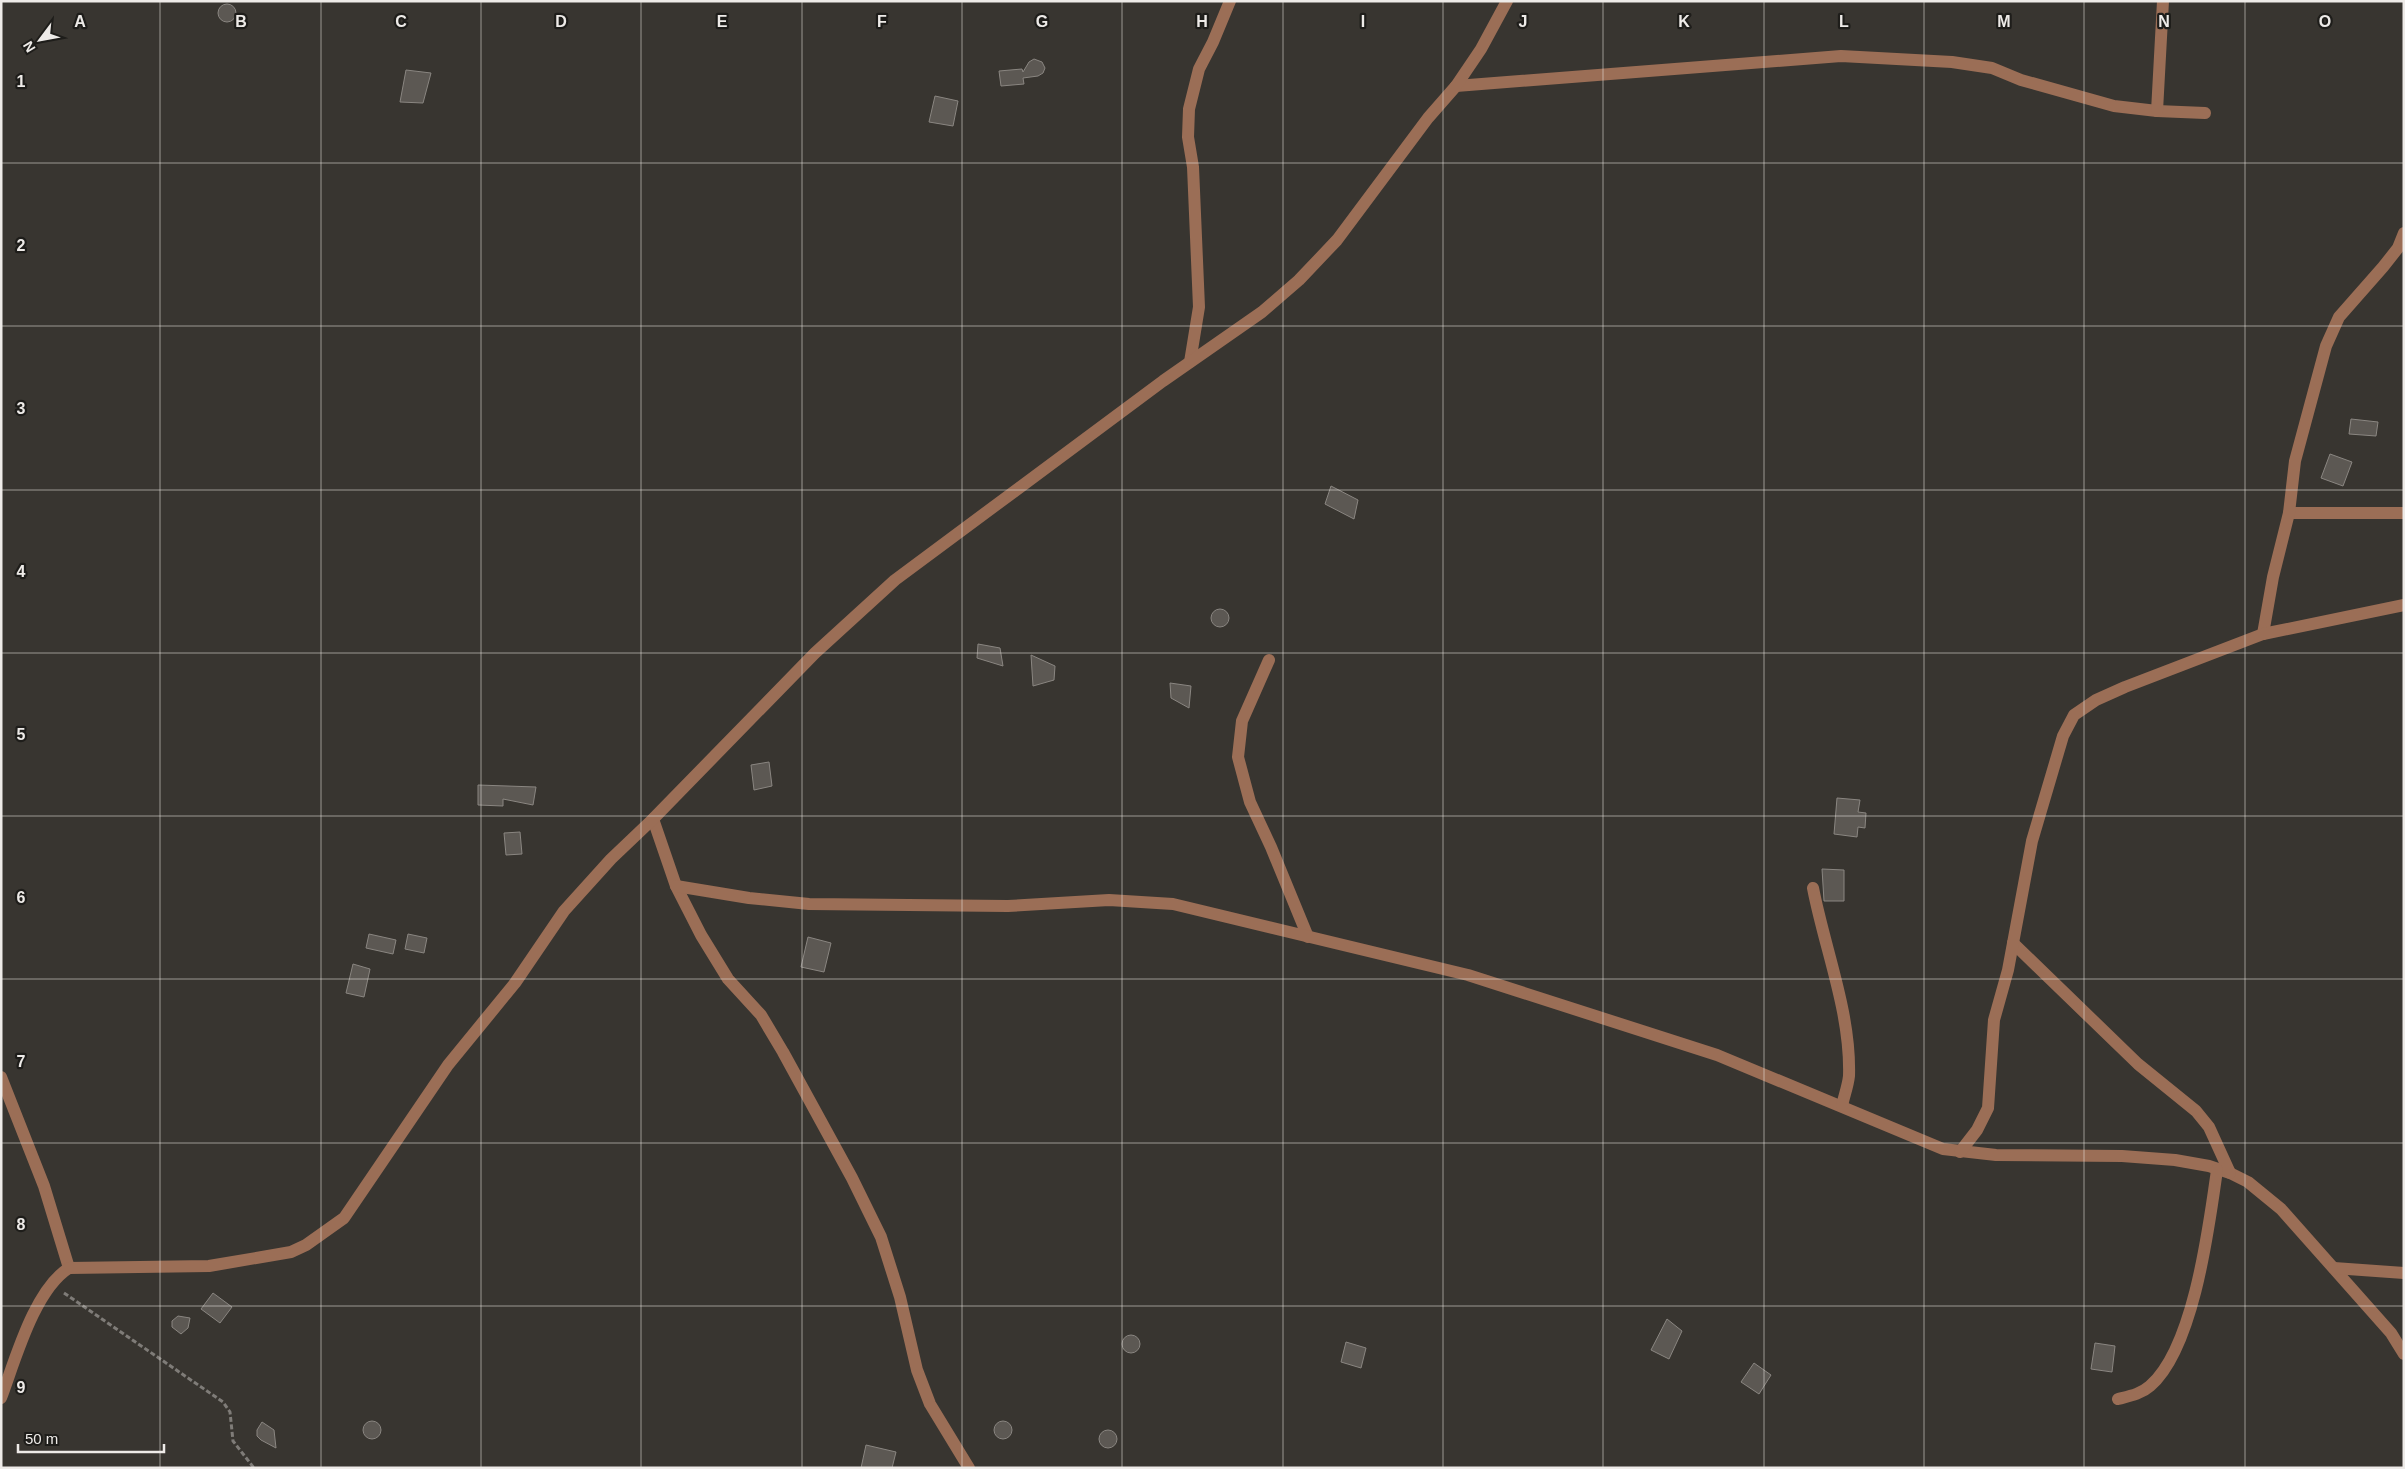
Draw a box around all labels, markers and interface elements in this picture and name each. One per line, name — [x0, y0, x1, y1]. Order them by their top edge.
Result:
text: A — [74, 13, 86, 30]
text: B — [235, 13, 247, 30]
text: C — [395, 13, 407, 30]
text: D — [555, 13, 567, 30]
text: E — [717, 13, 728, 30]
text: F — [877, 13, 887, 30]
text: G — [1036, 13, 1048, 30]
text: H — [1196, 13, 1208, 30]
text: I — [1361, 13, 1365, 30]
text: J — [1519, 13, 1527, 30]
text: K — [1678, 13, 1690, 30]
text: L — [1839, 13, 1849, 30]
text: M — [1997, 13, 2011, 30]
text: N — [2158, 13, 2170, 30]
text: O — [2319, 13, 2331, 30]
north arrow — [15, 15, 65, 65]
text: N — [20, 38, 38, 55]
text: 1 — [17, 73, 26, 90]
text: 2 — [17, 237, 26, 254]
text: 3 — [17, 400, 26, 417]
text: 4 — [17, 563, 26, 580]
text: 5 — [17, 726, 26, 743]
text: 6 — [17, 889, 26, 906]
text: 7 — [17, 1053, 26, 1070]
text: 8 — [17, 1216, 26, 1233]
text: 9 — [17, 1379, 26, 1396]
scale bar — [18, 1422, 164, 1454]
text: 50 m — [25, 1430, 58, 1447]

